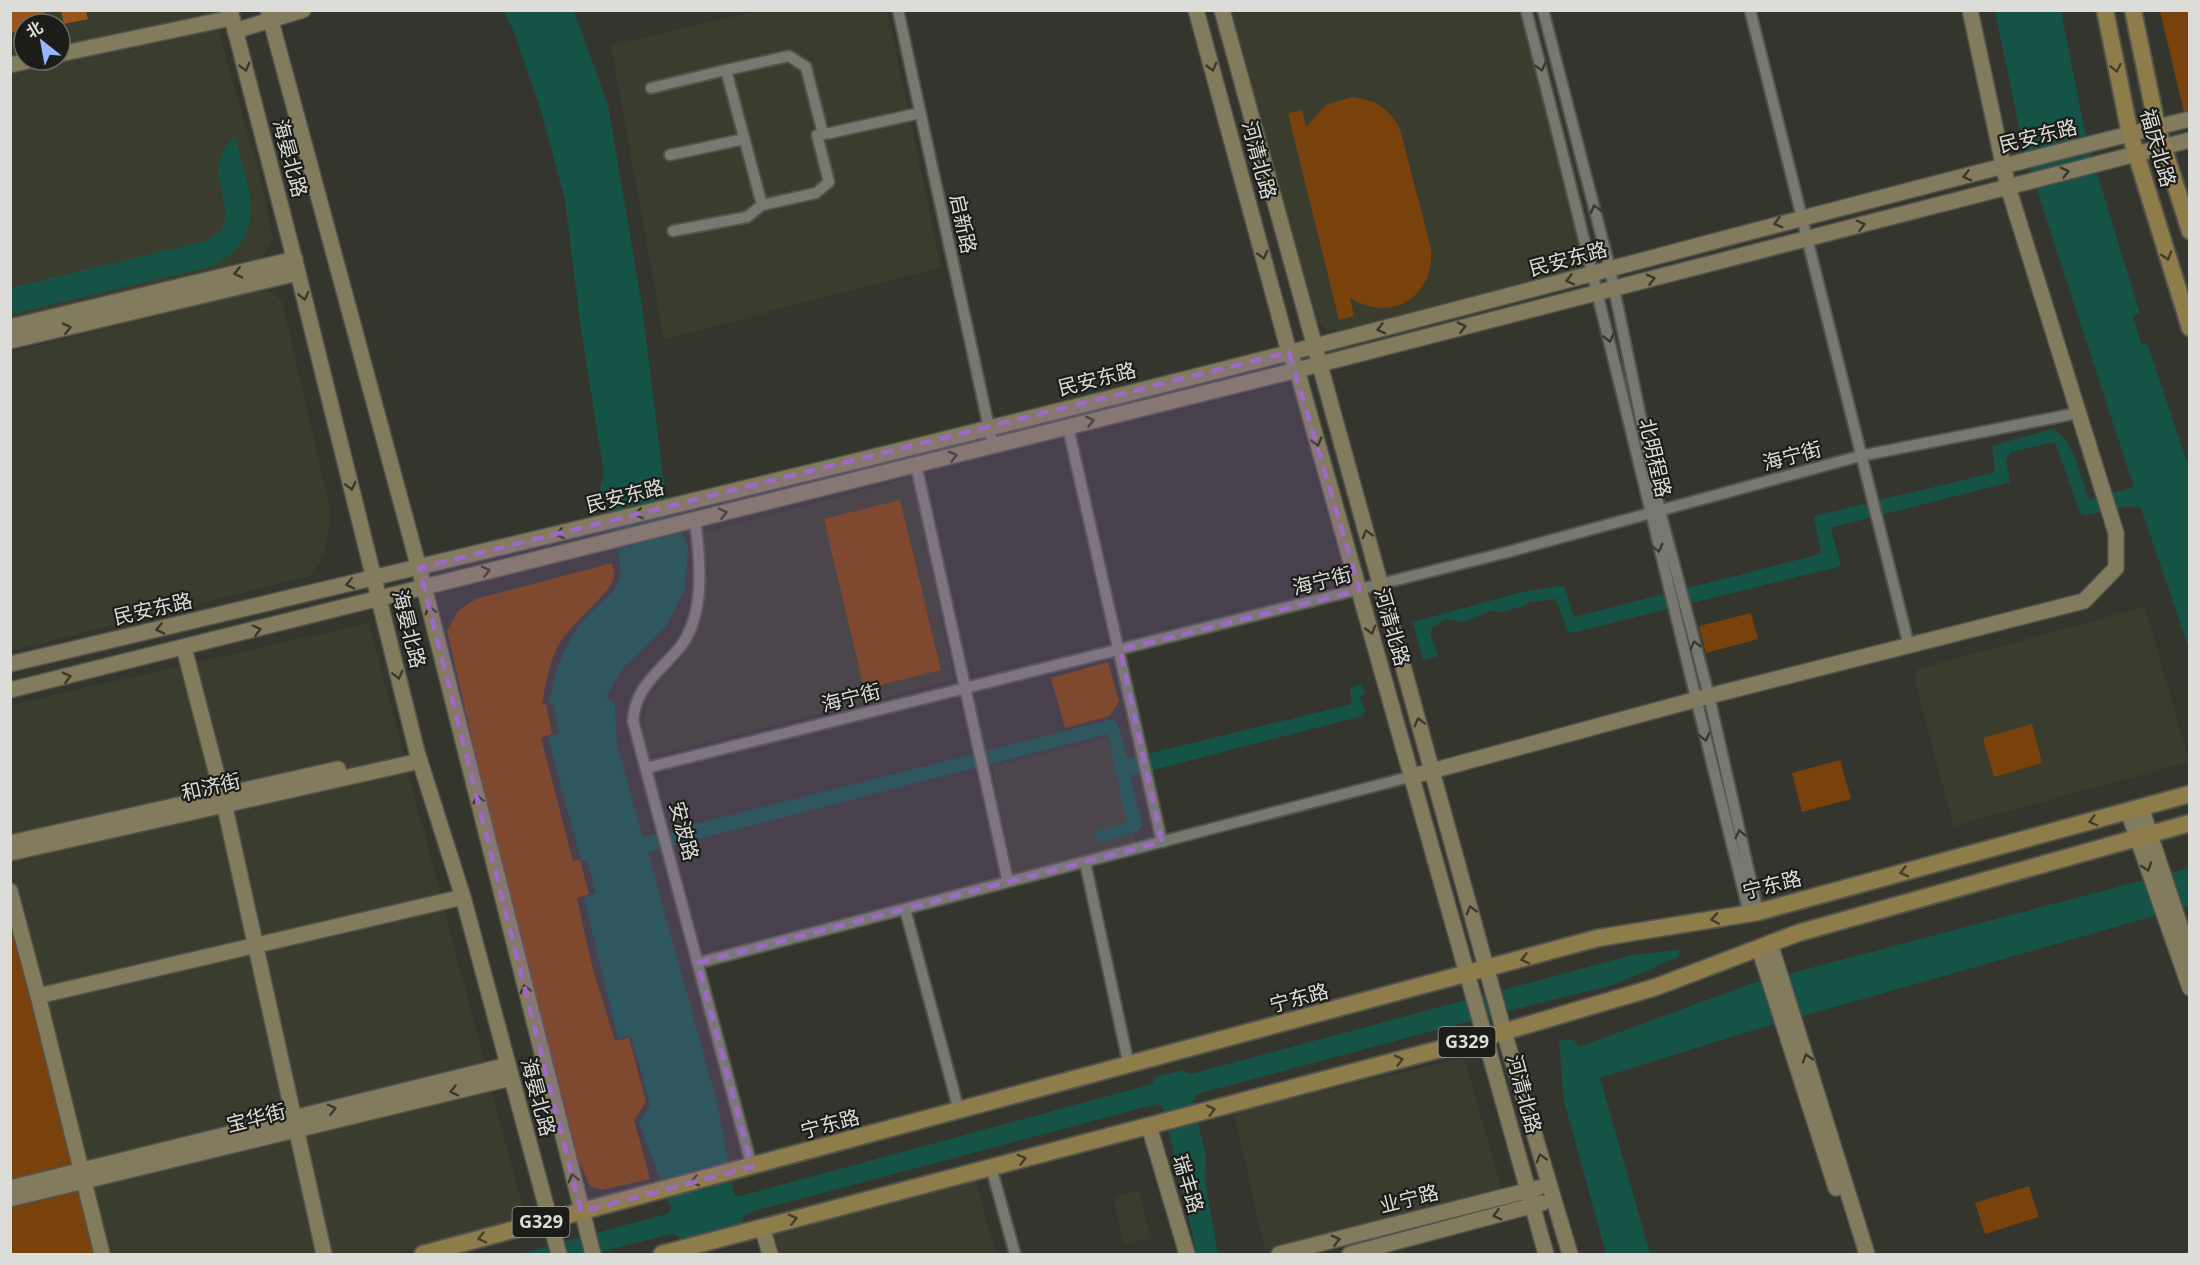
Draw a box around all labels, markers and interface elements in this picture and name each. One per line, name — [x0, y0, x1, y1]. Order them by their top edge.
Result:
north arrow — [12, 12, 72, 72]
text: 北 — [22, 16, 47, 43]
one-way arrow — [237, 62, 250, 72]
one-way arrow — [1204, 62, 1217, 72]
one-way arrow — [1533, 62, 1546, 72]
one-way arrow — [2109, 63, 2122, 73]
street label: 福庆北路 — [2134, 106, 2182, 190]
street label: 民安东路 — [1996, 113, 2080, 158]
street label: 海晏北路 — [267, 116, 314, 200]
street label: 河清北路 — [1236, 118, 1283, 202]
one-way arrow — [2060, 166, 2070, 179]
one-way arrow — [1962, 168, 1972, 181]
street label: 启新路 — [944, 192, 983, 256]
one-way arrow — [1589, 204, 1602, 214]
one-way arrow — [1773, 216, 1784, 228]
one-way arrow — [1855, 220, 1865, 233]
street label: 民安东路 — [1526, 235, 1610, 282]
one-way arrow — [1256, 249, 1268, 260]
one-way arrow — [2160, 250, 2173, 261]
one-way arrow — [233, 265, 243, 278]
one-way arrow — [1565, 273, 1576, 285]
one-way arrow — [1646, 273, 1656, 286]
one-way arrow — [297, 291, 310, 301]
one-way arrow — [1376, 321, 1386, 334]
one-way arrow — [62, 322, 72, 335]
one-way arrow — [1457, 322, 1467, 335]
one-way arrow — [1602, 332, 1615, 342]
street label: 民安东路 — [1055, 356, 1139, 401]
one-way arrow — [1085, 416, 1095, 429]
street label: 北明程路 — [1633, 416, 1678, 500]
street label: 海宁街 — [1759, 435, 1824, 476]
one-way arrow — [1310, 437, 1323, 447]
one-way arrow — [948, 450, 958, 463]
street label: 民安东路 — [583, 473, 667, 518]
one-way arrow — [344, 481, 357, 491]
one-way arrow — [634, 507, 644, 520]
one-way arrow — [718, 507, 728, 520]
one-way arrow — [555, 526, 565, 539]
one-way arrow — [1362, 529, 1374, 540]
one-way arrow — [1651, 542, 1663, 553]
street label: 海宁街 — [1290, 560, 1354, 601]
one-way arrow — [481, 566, 491, 579]
one-way arrow — [345, 577, 355, 590]
street label: 河清北路 — [1368, 585, 1416, 669]
street label: 民安东路 — [111, 586, 195, 631]
street label: 海晏北路 — [387, 587, 432, 671]
one-way arrow — [425, 605, 438, 615]
one-way arrow — [155, 621, 165, 634]
one-way arrow — [251, 624, 261, 637]
one-way arrow — [1364, 624, 1376, 635]
one-way arrow — [1690, 640, 1702, 650]
one-way arrow — [391, 670, 404, 680]
one-way arrow — [62, 671, 72, 684]
street label: 海宁街 — [819, 677, 883, 718]
one-way arrow — [1414, 717, 1426, 728]
one-way arrow — [1698, 732, 1711, 742]
street label: 和济街 — [179, 767, 243, 806]
one-way arrow — [472, 795, 485, 805]
street label: 安波路 — [664, 798, 705, 863]
one-way arrow — [2088, 814, 2098, 826]
one-way arrow — [1734, 830, 1747, 840]
one-way arrow — [2139, 861, 2152, 872]
street label: 宁东路 — [1740, 864, 1804, 905]
one-way arrow — [1900, 865, 1910, 877]
one-way arrow — [1466, 905, 1478, 916]
one-way arrow — [1711, 912, 1721, 925]
one-way arrow — [1520, 951, 1530, 964]
street label: 宁东路 — [1266, 977, 1331, 1018]
one-way arrow — [520, 984, 533, 994]
road number: G329 — [1438, 1027, 1496, 1057]
street label: 河清北路 — [1501, 1052, 1548, 1136]
one-way arrow — [1802, 1053, 1814, 1064]
one-way arrow — [1394, 1054, 1404, 1067]
street label: 海晏北路 — [515, 1055, 562, 1139]
one-way arrow — [449, 1084, 459, 1097]
street label: 宝华街 — [224, 1097, 288, 1138]
one-way arrow — [327, 1103, 337, 1116]
street label: 宁东路 — [797, 1103, 862, 1144]
one-way arrow — [1206, 1104, 1216, 1117]
street label: 瑞丰路 — [1167, 1151, 1210, 1216]
one-way arrow — [1536, 1153, 1548, 1164]
one-way arrow — [1016, 1154, 1027, 1166]
one-way arrow — [567, 1173, 580, 1183]
one-way arrow — [690, 1174, 700, 1187]
street label: 业宁路 — [1377, 1178, 1441, 1219]
road number: G329 — [512, 1207, 570, 1237]
one-way arrow — [1492, 1208, 1503, 1220]
one-way arrow — [788, 1213, 798, 1226]
one-way arrow — [477, 1231, 487, 1244]
one-way arrow — [1331, 1234, 1341, 1247]

